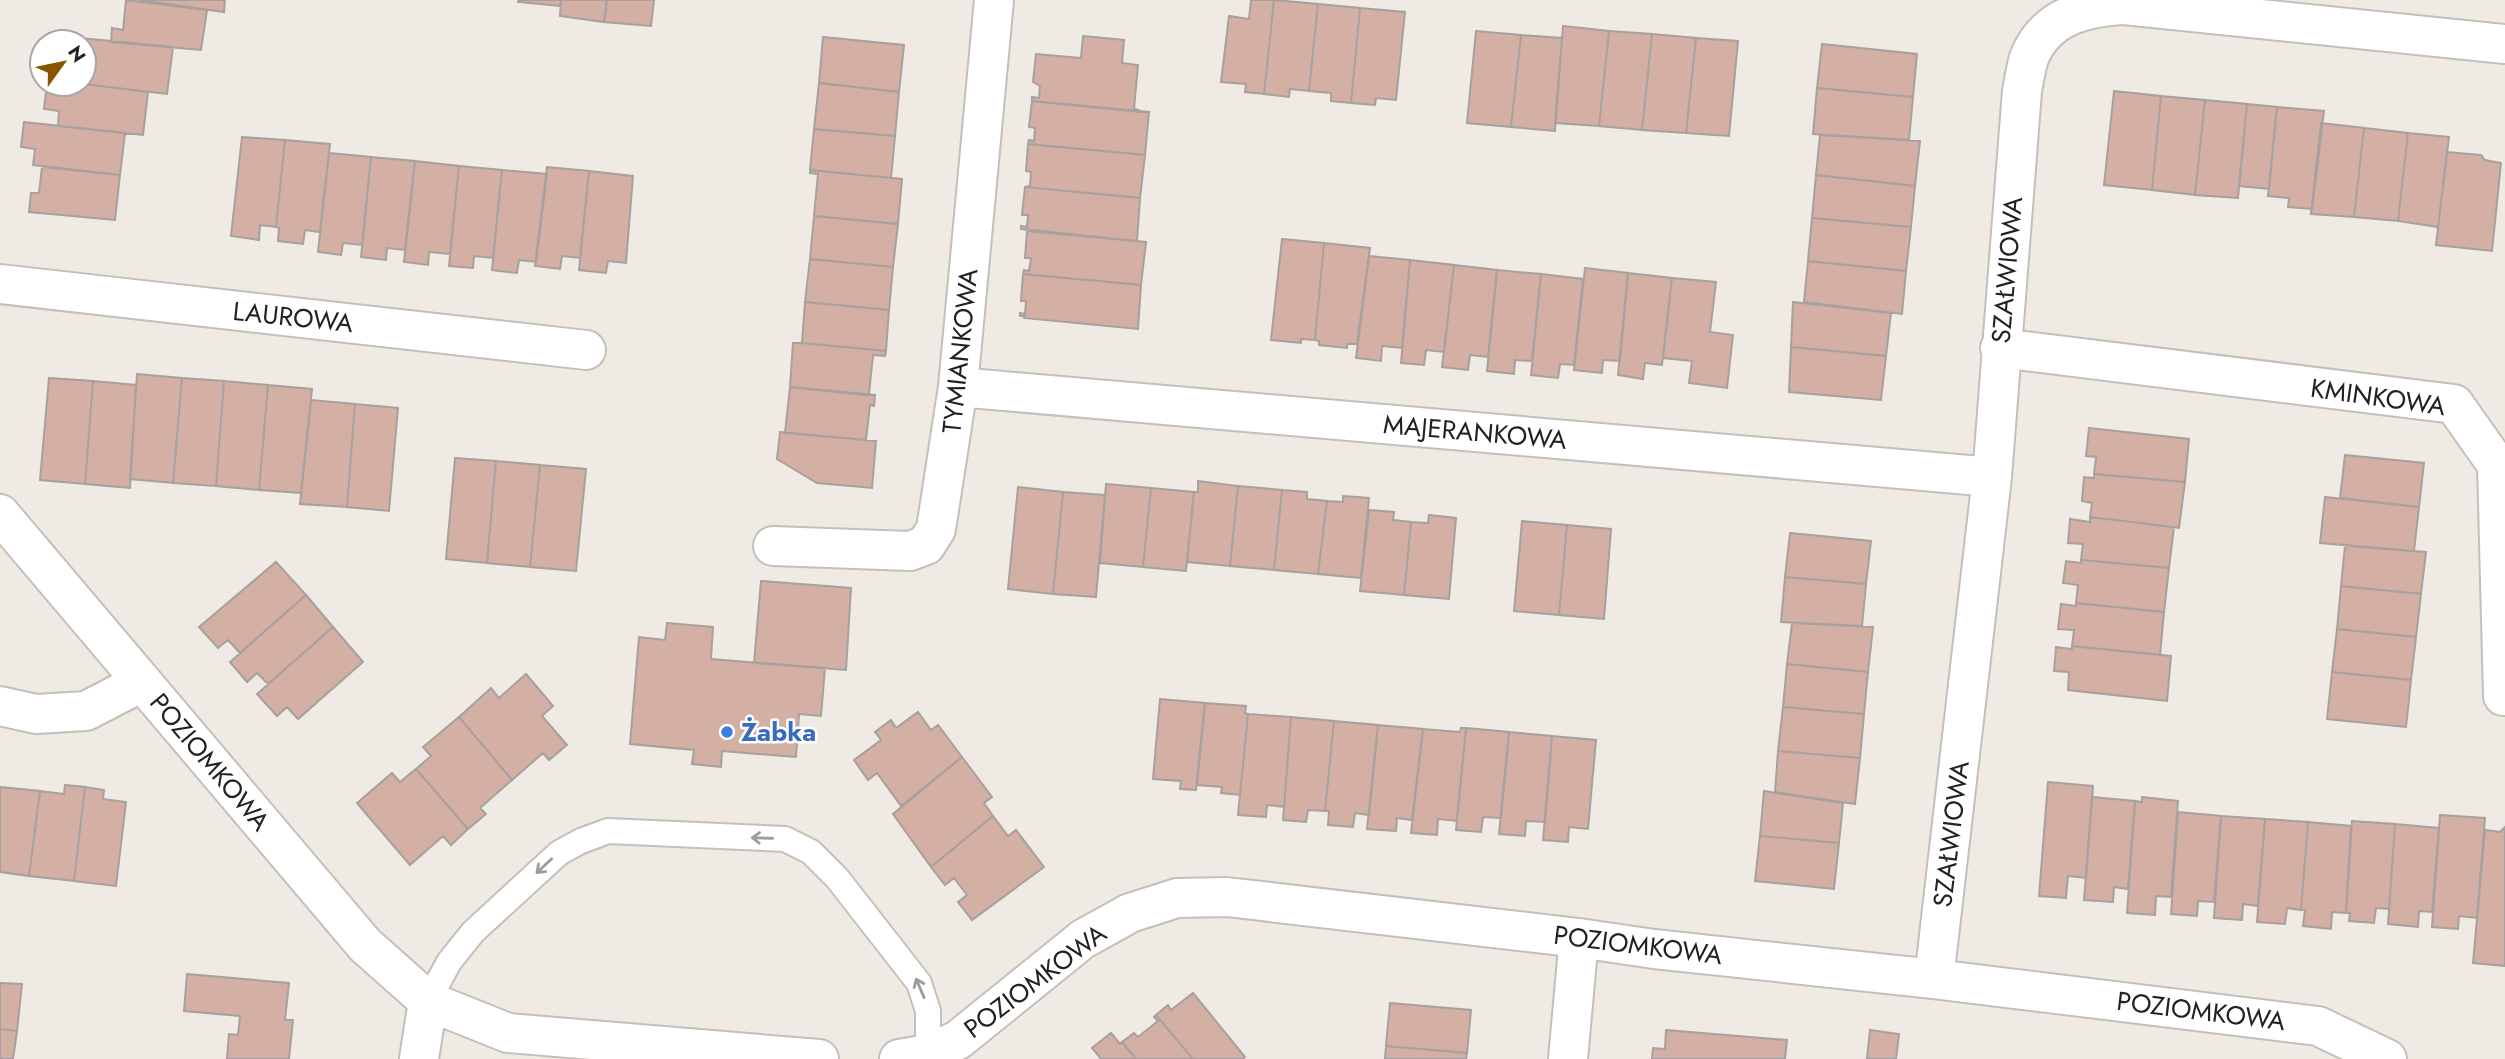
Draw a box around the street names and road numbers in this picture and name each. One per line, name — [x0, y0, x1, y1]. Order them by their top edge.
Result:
street label: SZAŁWIOWA — [1982, 194, 2032, 345]
street label: TYMIANKOWA — [932, 266, 988, 435]
street label: LAUROWA — [231, 292, 356, 342]
street label: KMINKOWA — [2308, 369, 2449, 425]
street label: MAJERANKOWA — [1382, 405, 1569, 459]
street label: POZIOMKOWA — [141, 685, 280, 840]
street label: SZAŁWIOWA — [1923, 758, 1979, 909]
street label: POZIOMKOWA — [956, 914, 1115, 1047]
street label: POZIOMKOWA — [1552, 916, 1725, 974]
street label: POZIOMKOWA — [2115, 982, 2288, 1040]

